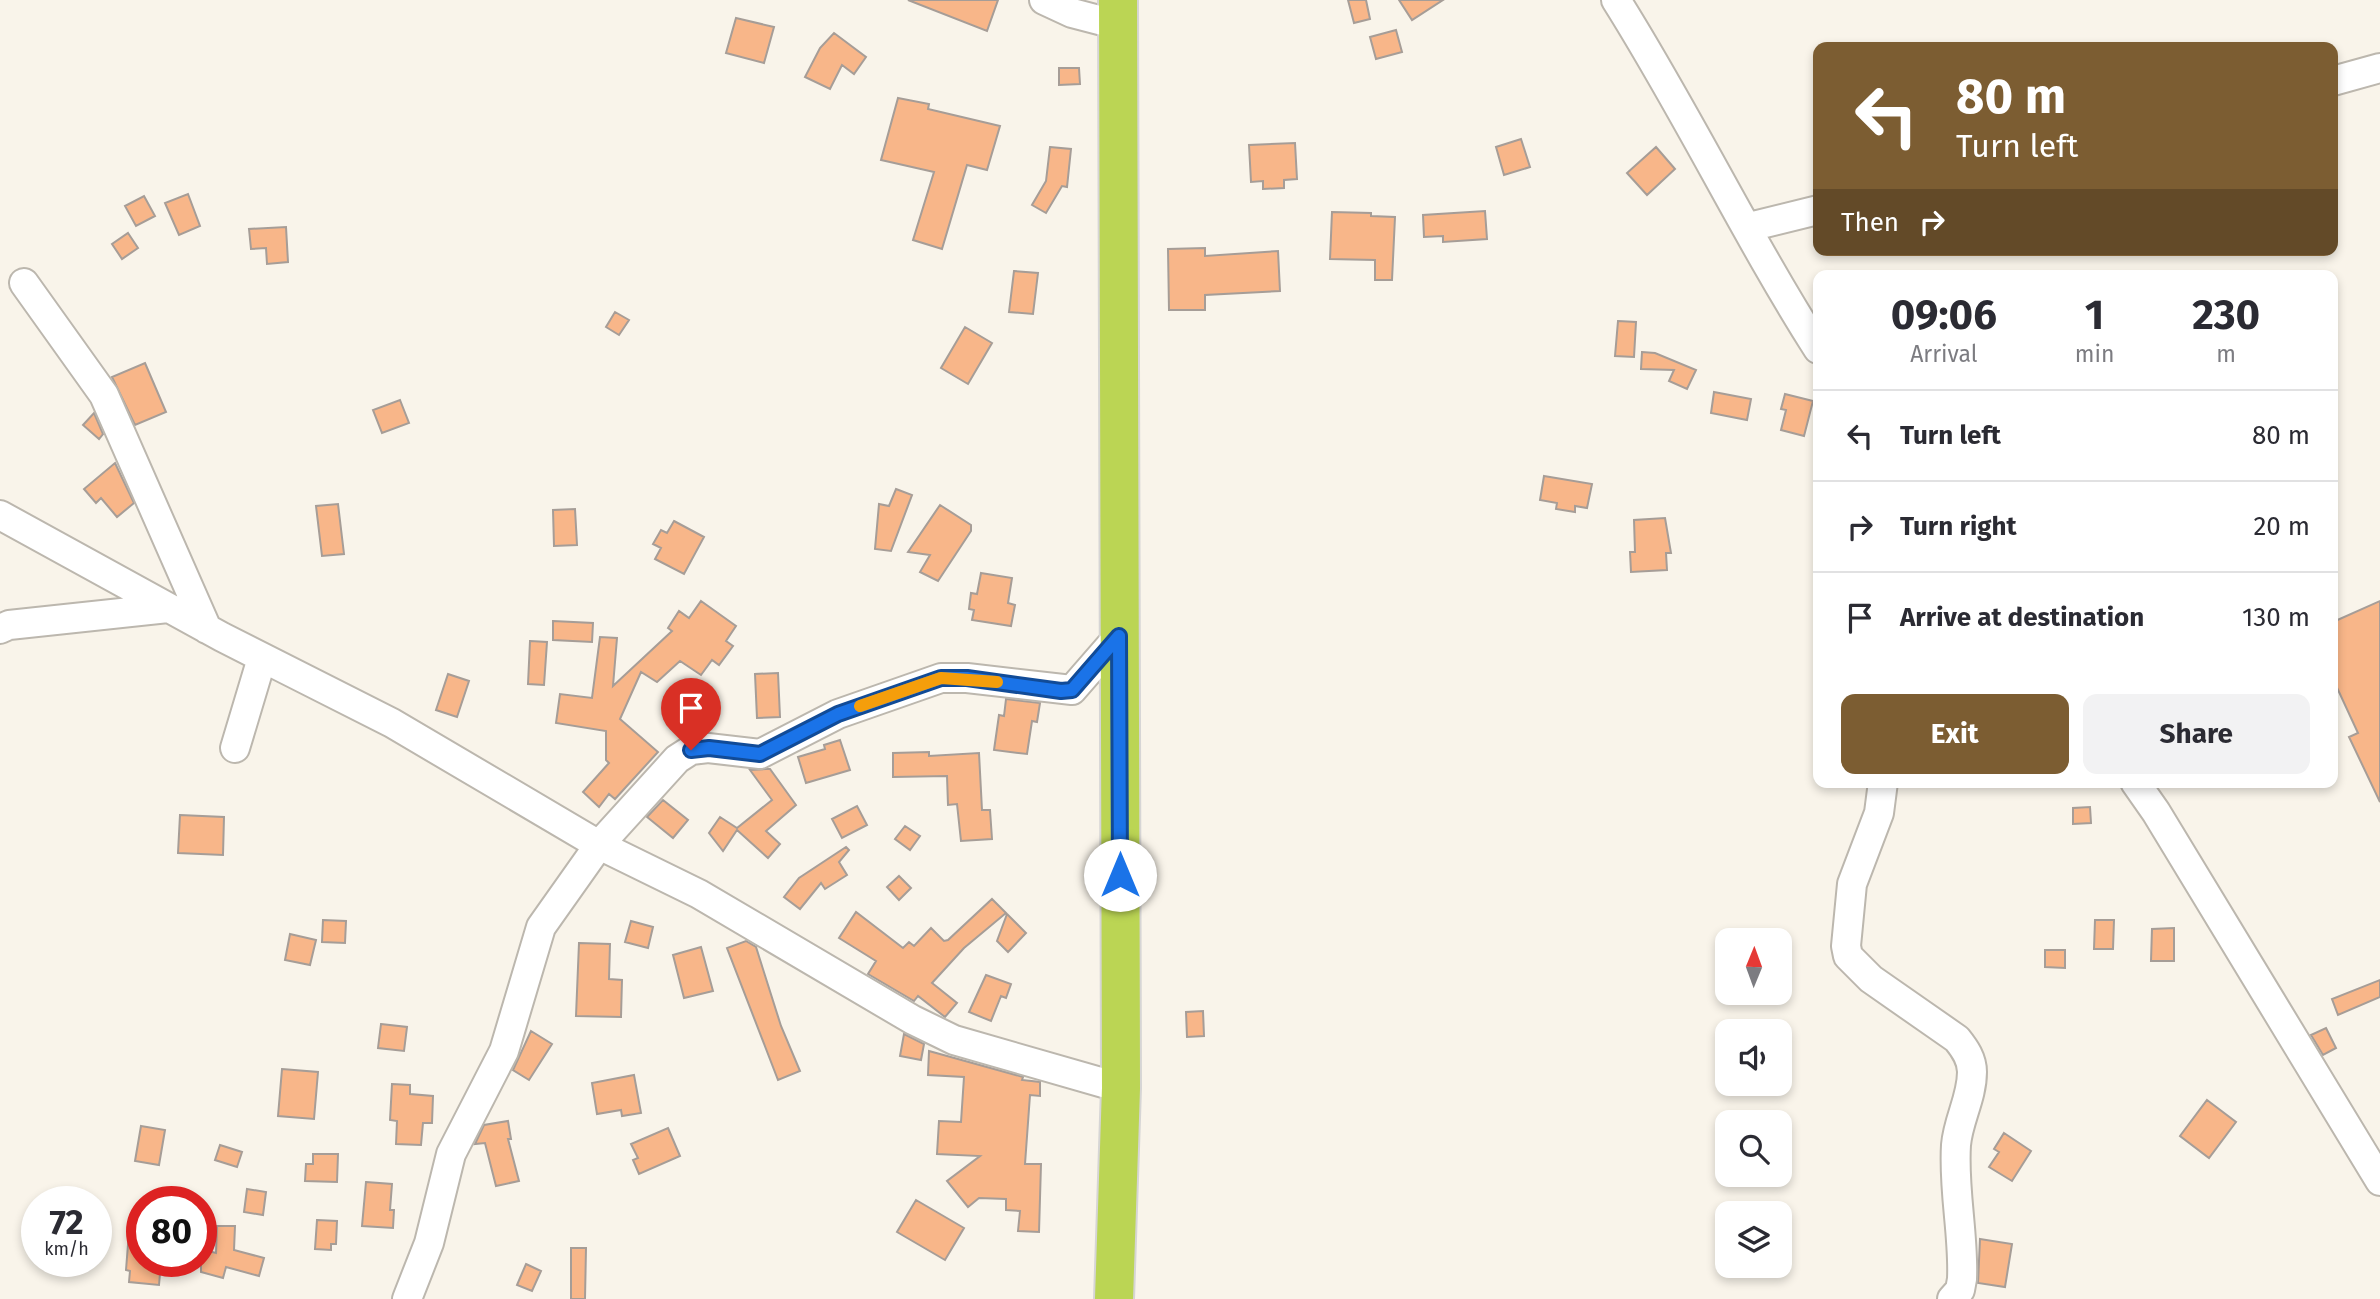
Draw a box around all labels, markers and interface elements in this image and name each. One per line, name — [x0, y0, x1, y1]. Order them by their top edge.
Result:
text: 80 m — [1956, 67, 2066, 126]
icon: left — [1841, 70, 1932, 161]
text: Turn left — [1956, 127, 2078, 165]
icon: right — [1913, 203, 1951, 241]
text: Then — [1841, 207, 1899, 238]
text: 09:06 — [1891, 290, 1997, 340]
text: 1 — [2085, 290, 2104, 340]
text: 230 — [2192, 290, 2260, 340]
text: Arrival — [1910, 340, 1978, 368]
text: min — [2075, 340, 2114, 368]
text: m — [2216, 340, 2236, 368]
icon: left — [1841, 417, 1879, 455]
text: Turn left — [1900, 420, 2001, 451]
text: 80 m — [2252, 420, 2310, 451]
icon: right — [1841, 508, 1879, 546]
text: Turn right — [1900, 511, 2017, 542]
text: 20 m — [2253, 511, 2310, 542]
icon: arrive — [1841, 599, 1879, 637]
text: Arrive at destination — [1900, 602, 2144, 633]
text: 130 m — [2242, 602, 2310, 633]
pin — [661, 678, 721, 750]
icon: arrive — [672, 689, 710, 727]
button: Exit — [1841, 694, 2069, 774]
button: Share — [2083, 694, 2310, 774]
position arrow — [1083, 838, 1157, 912]
north arrow — [1715, 928, 1792, 1004]
map controls — [1715, 928, 1792, 1278]
button: sound — [1715, 1019, 1792, 1096]
button: search — [1715, 1110, 1792, 1187]
speed limit sign: 80 — [126, 1186, 217, 1277]
text: 72 — [49, 1201, 84, 1243]
button: layers — [1715, 1201, 1792, 1278]
text: km/h — [44, 1238, 89, 1260]

